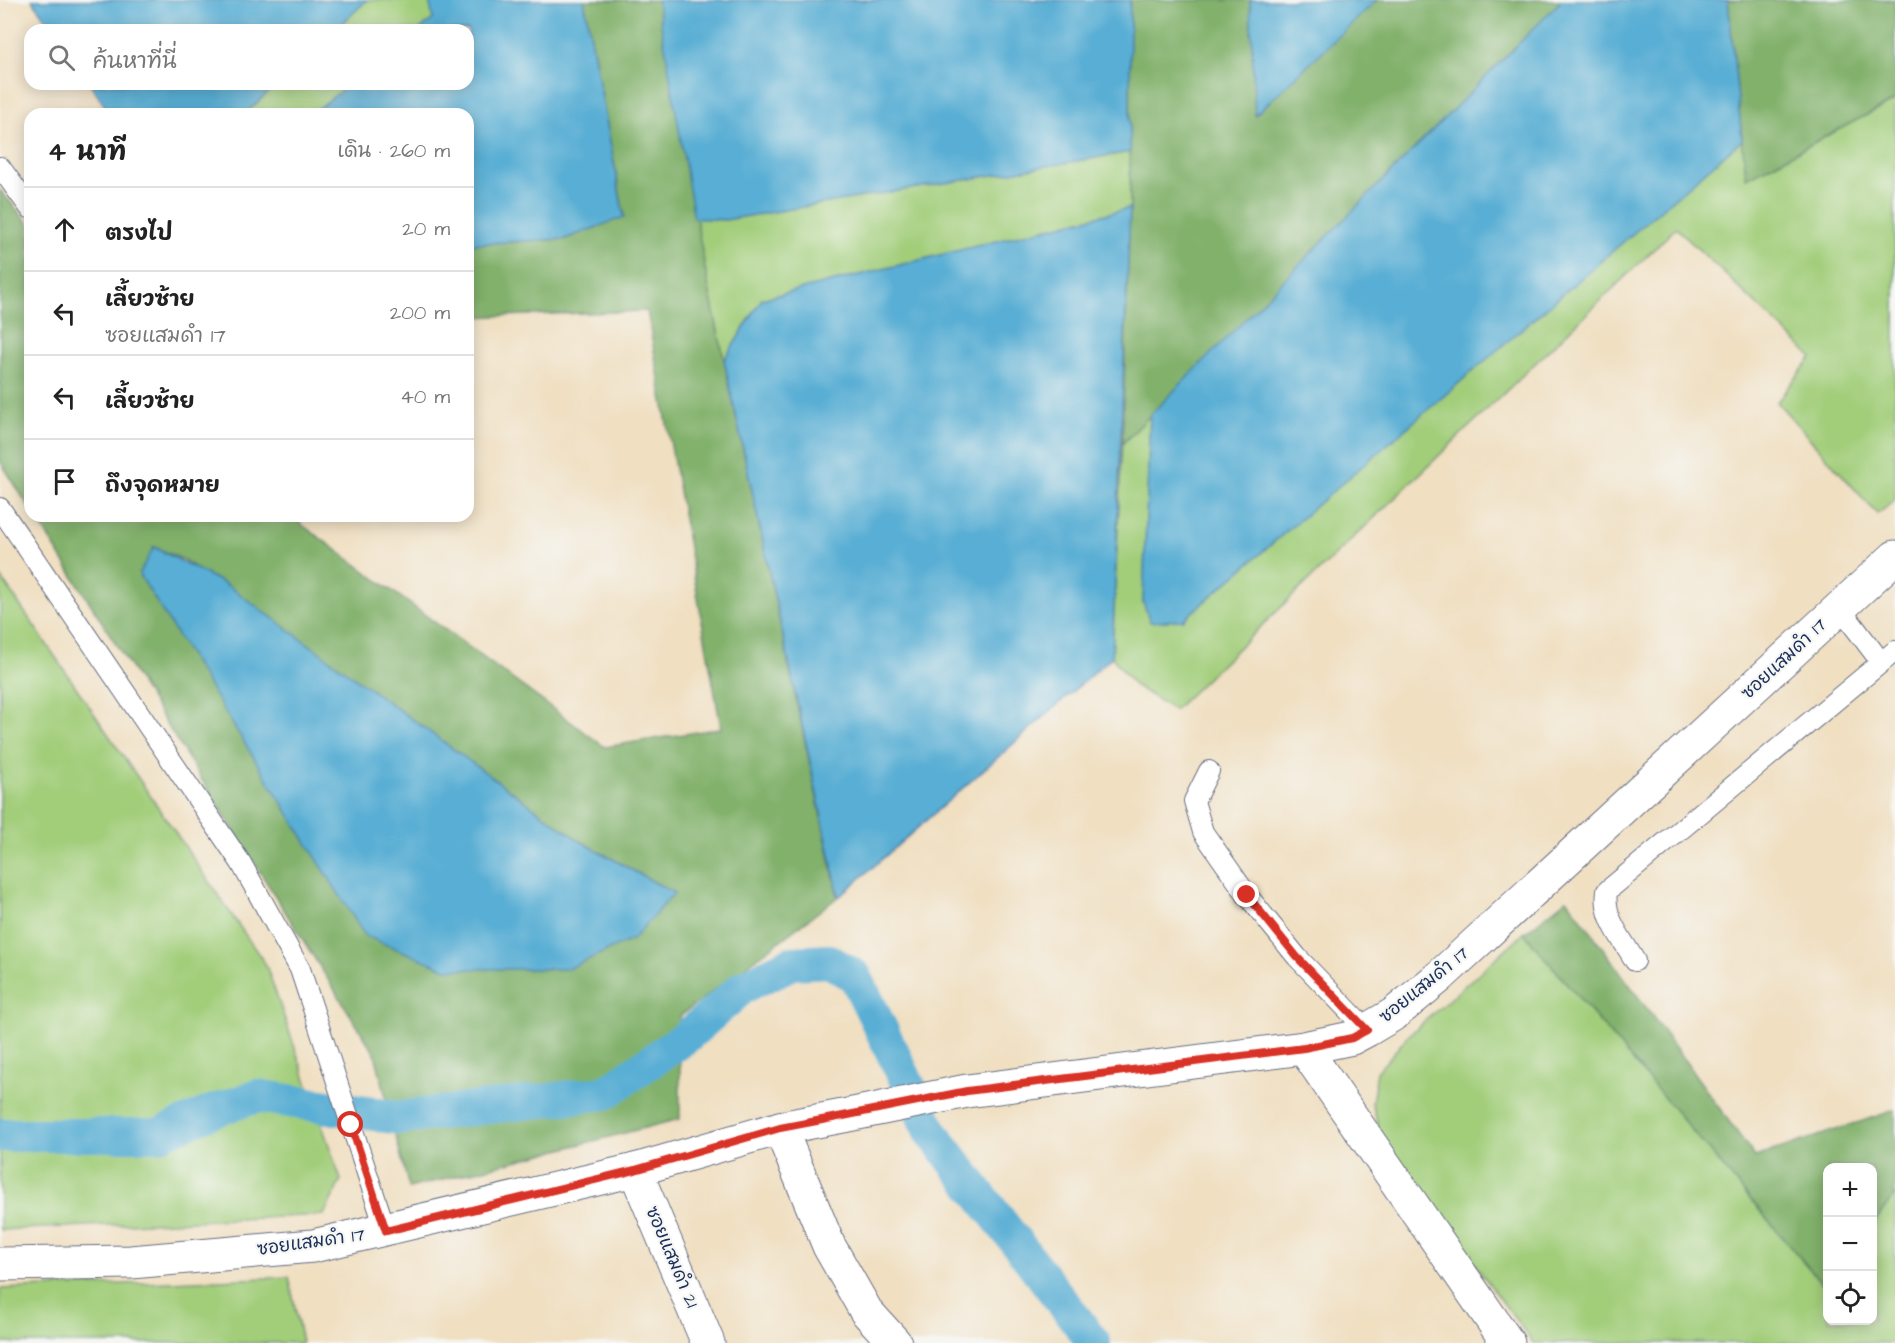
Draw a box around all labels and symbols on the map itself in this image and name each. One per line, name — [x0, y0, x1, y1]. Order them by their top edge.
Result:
street label: ซอยแสมดำ 17 — [1736, 613, 1832, 705]
route end — [1233, 881, 1259, 907]
street label: ซอยแสมดำ 17 — [1374, 941, 1474, 1029]
route start — [337, 1111, 363, 1137]
street label: ซอยแสมดำ 21 — [639, 1202, 705, 1312]
street label: ซอยแสมดำ 17 — [255, 1222, 367, 1262]

